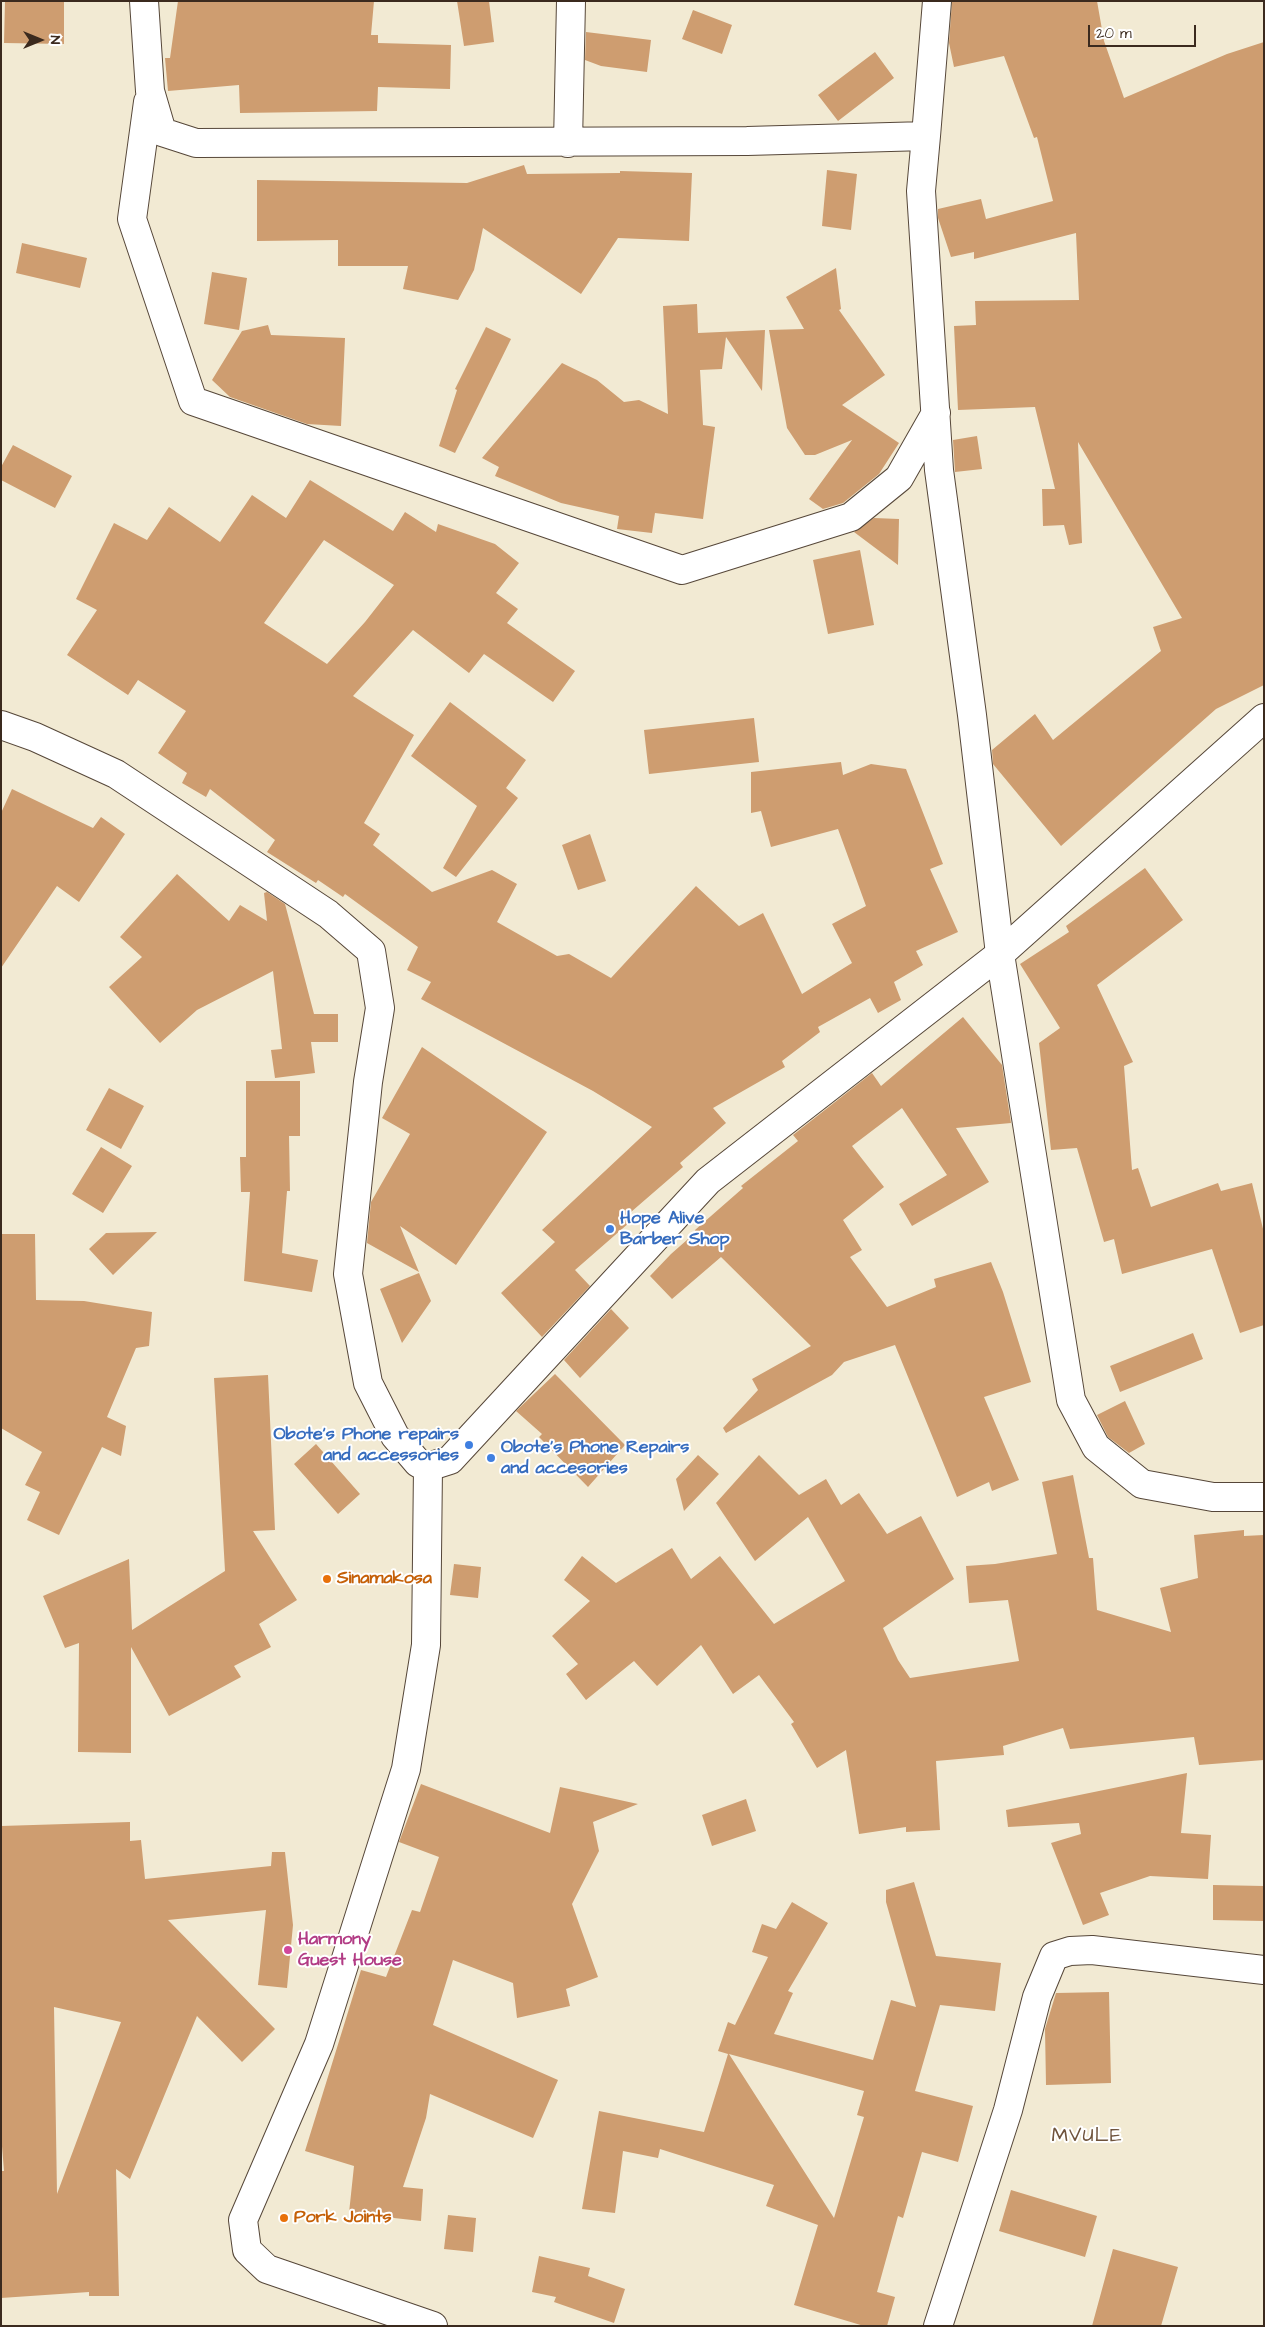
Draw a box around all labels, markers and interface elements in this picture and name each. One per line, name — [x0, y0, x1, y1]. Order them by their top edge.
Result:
north arrow — [15, 15, 65, 65]
scale bar — [1090, 15, 1198, 47]
text: 20 m — [1096, 23, 1132, 44]
text: N — [45, 36, 65, 44]
place label: Hope Alive Barber Shop — [620, 1208, 729, 1250]
marker: Hope Alive Barber Shop — [604, 1223, 616, 1235]
place label: Obote's Phone repairs and accessories — [274, 1424, 459, 1466]
place label: Obote's Phone Repairs and accesories — [501, 1437, 689, 1480]
marker: Obote's Phone repairs and accessories — [463, 1439, 475, 1451]
marker: Obote's Phone Repairs and accesories — [485, 1452, 497, 1464]
place label: Sinamakosa — [337, 1568, 432, 1590]
marker: Sinamakosa — [321, 1573, 333, 1585]
place label: Harmony Guest House — [298, 1929, 402, 1972]
marker: Harmony Guest House — [282, 1944, 294, 1956]
district label: MVULE — [1051, 2125, 1123, 2149]
place label: Pork Joints — [294, 2207, 391, 2229]
marker: Pork Joints — [278, 2212, 290, 2224]

